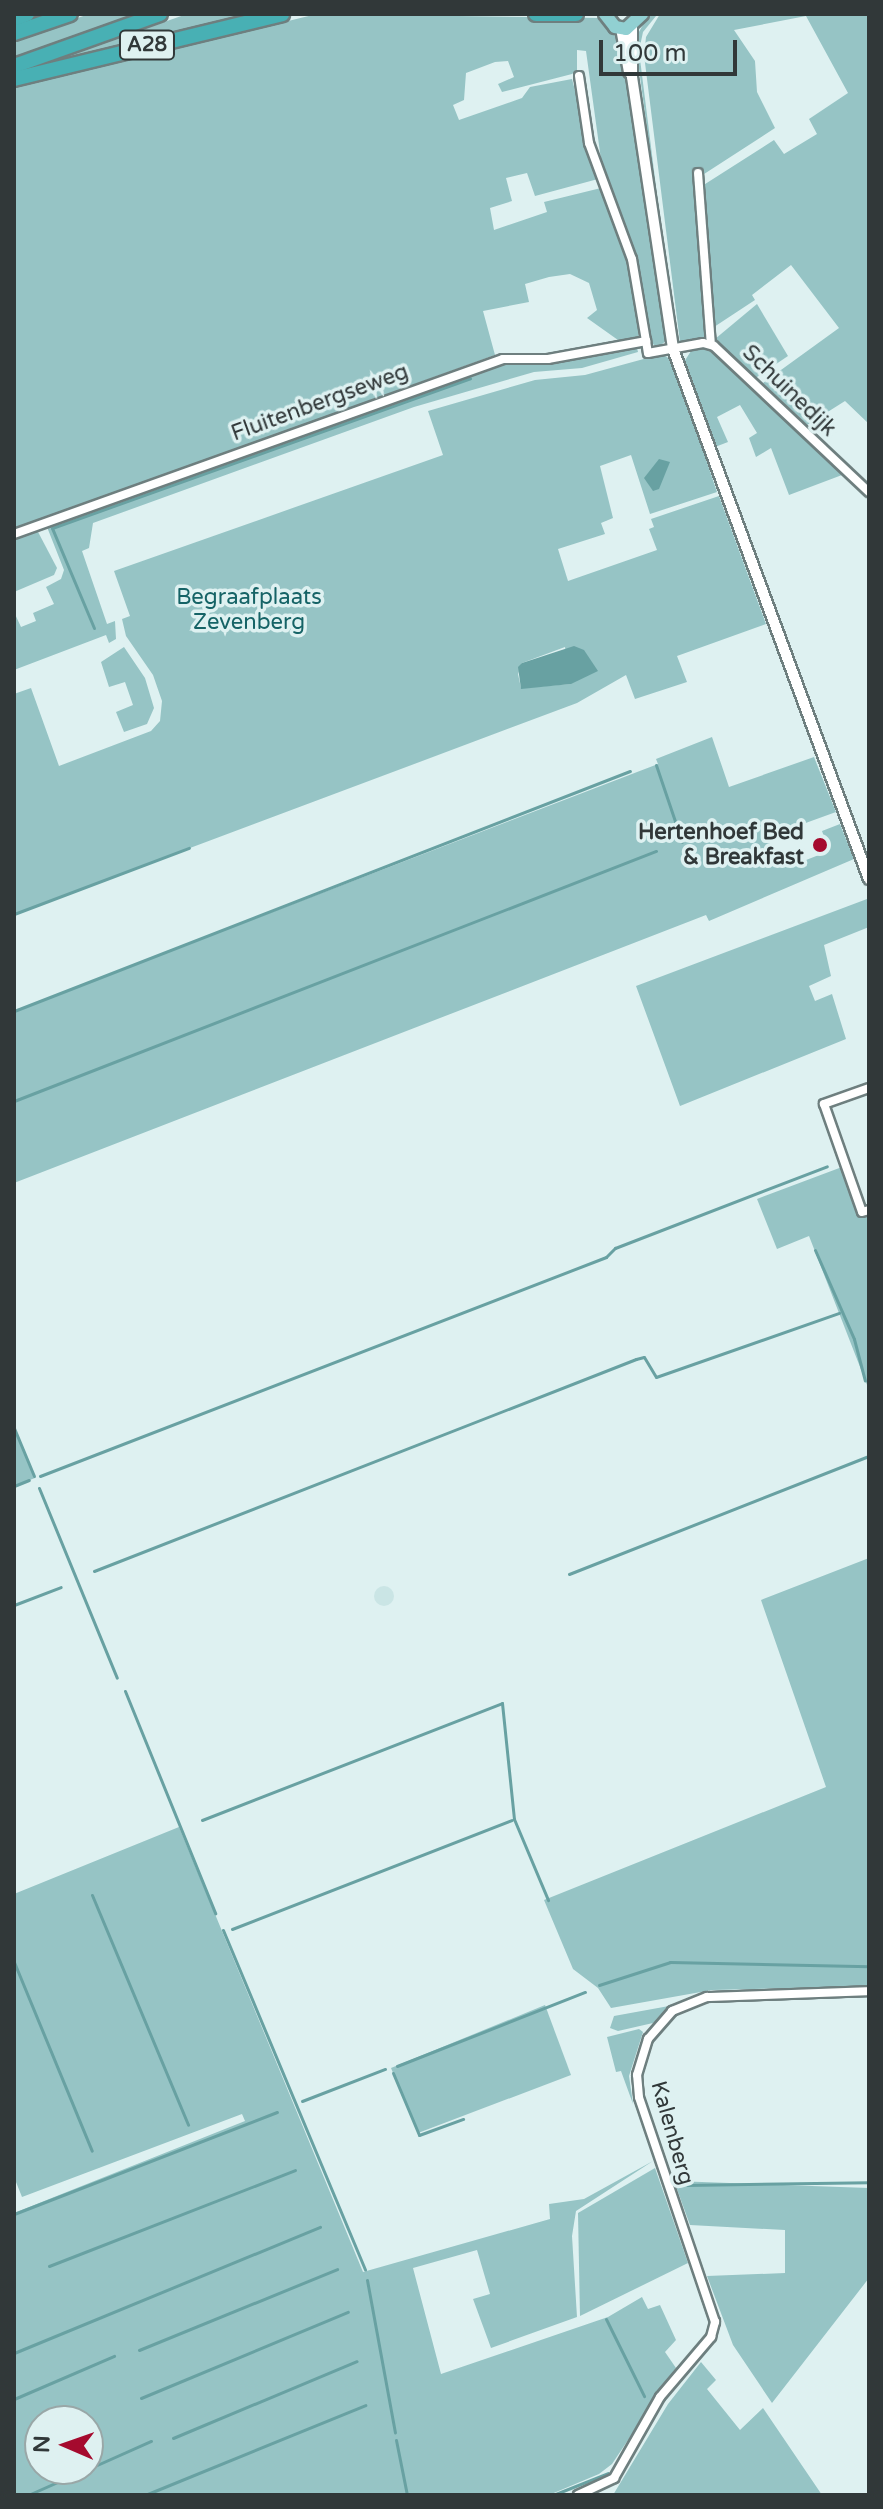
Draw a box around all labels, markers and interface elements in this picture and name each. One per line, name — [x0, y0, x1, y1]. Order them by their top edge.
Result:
scale bar — [603, 24, 741, 74]
road number: A28 — [117, 29, 177, 61]
text: 100 m — [613, 39, 687, 68]
street label: Schuinedijk — [737, 340, 841, 442]
street label: Fluitenbergseweg — [228, 359, 412, 447]
park label: Begraafplaats Zevenberg — [176, 584, 322, 636]
place label: Hertenhoef Bed & Breakfast — [638, 819, 804, 870]
marker: Hertenhoef Bed & Breakfast — [811, 836, 829, 854]
street label: Kalenberg — [645, 2078, 699, 2188]
north arrow — [24, 2405, 104, 2485]
text: N — [29, 2435, 55, 2454]

